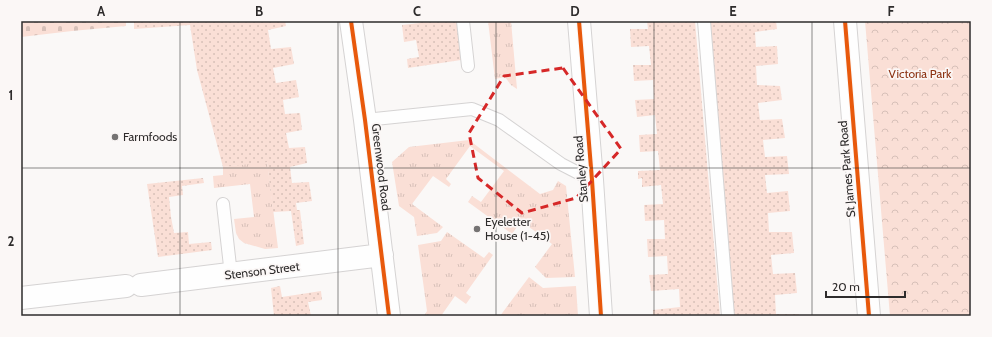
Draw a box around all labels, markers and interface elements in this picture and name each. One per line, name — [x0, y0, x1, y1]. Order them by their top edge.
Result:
text: A — [97, 3, 106, 19]
text: B — [255, 3, 263, 19]
text: C — [413, 3, 421, 19]
text: D — [570, 3, 580, 19]
text: E — [729, 3, 737, 19]
text: F — [888, 3, 895, 19]
park label: Victoria Park — [889, 66, 952, 81]
text: 1 — [9, 87, 13, 103]
street label: St James Park Road — [835, 120, 858, 218]
street label: Greenwood Road — [369, 122, 394, 211]
place label: Farmfoods — [123, 129, 177, 144]
marker: Farmfoods — [110, 132, 120, 142]
street label: Stanley Road — [570, 135, 591, 203]
place label: Eyeletter House (1-45) — [485, 214, 550, 243]
marker: Eyeletter House (1-45) — [472, 224, 482, 234]
text: 2 — [8, 233, 15, 249]
street label: Stenson Street — [224, 258, 300, 283]
scale bar — [826, 273, 905, 299]
text: 20 m — [832, 279, 860, 294]

